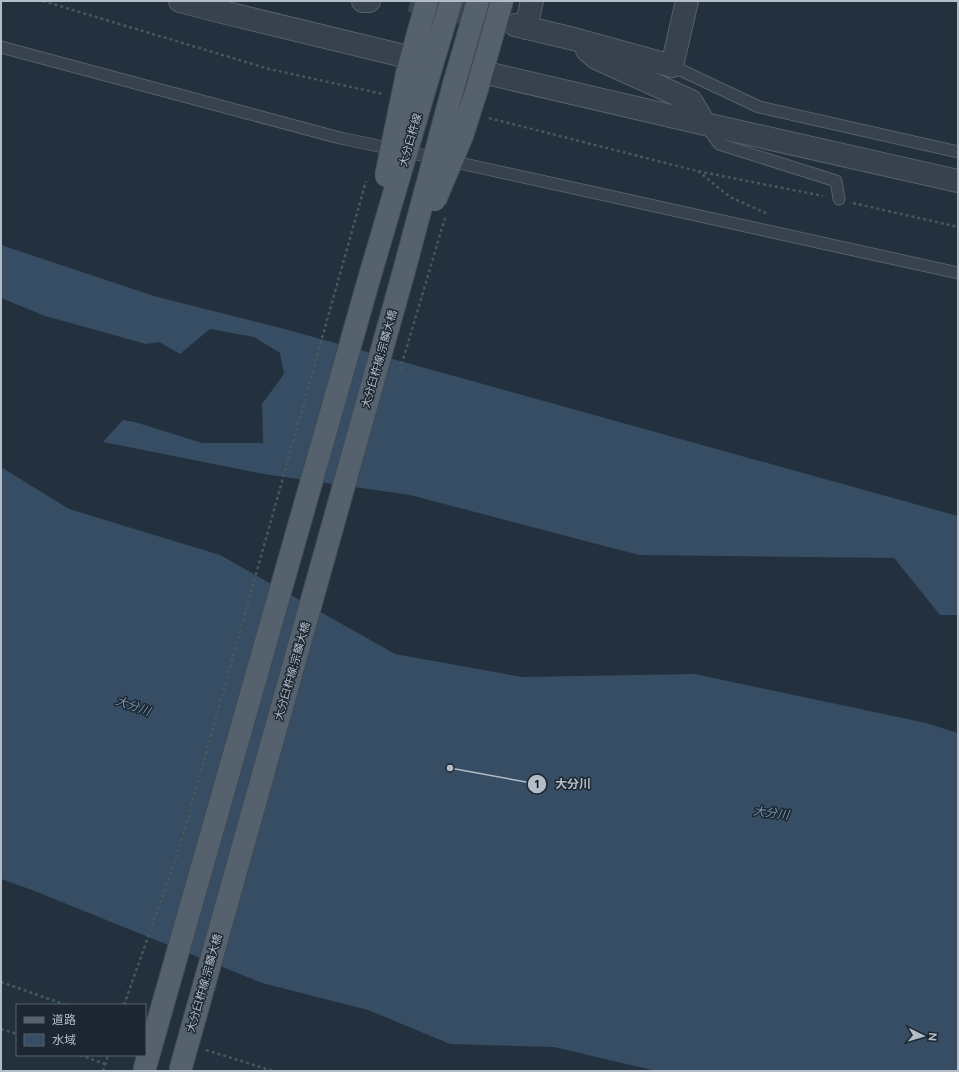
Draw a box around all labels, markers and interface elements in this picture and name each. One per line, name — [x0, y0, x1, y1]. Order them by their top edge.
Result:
street label: 大分臼杵線 — [397, 112, 424, 168]
street label: 大分臼杵線;宗麟大橋 — [359, 308, 400, 410]
street label: 大分臼杵線;宗麟大橋 — [272, 620, 313, 722]
water label: 大分川 — [114, 694, 154, 719]
callout: 大分川 — [527, 772, 599, 796]
text: 1 — [534, 777, 540, 791]
text: 大分川 — [555, 777, 591, 791]
water label: 大分川 — [752, 804, 792, 822]
street label: 大分臼杵線;宗麟大橋 — [184, 932, 225, 1034]
legend — [16, 1004, 146, 1056]
text: 道路 — [52, 1013, 76, 1027]
north arrow — [903, 1016, 943, 1056]
text: N — [926, 1032, 939, 1042]
text: 水域 — [52, 1033, 76, 1047]

